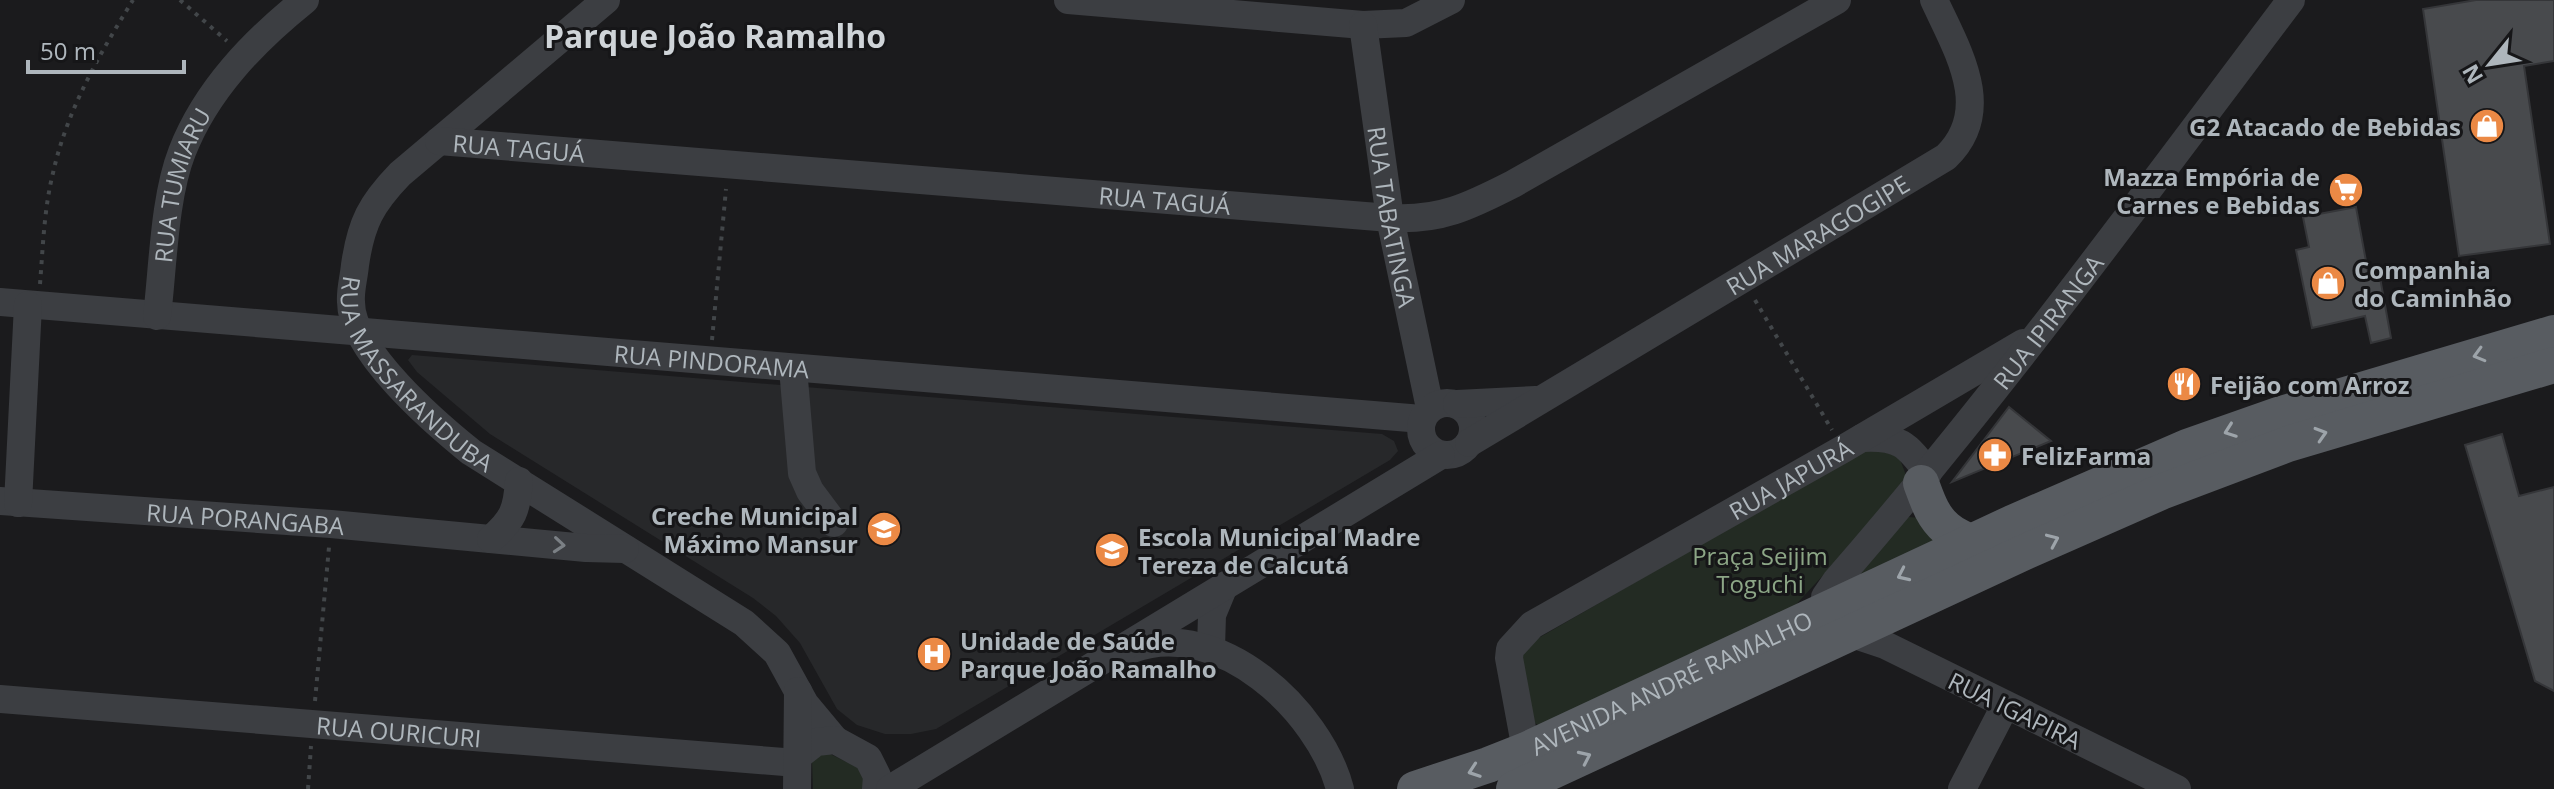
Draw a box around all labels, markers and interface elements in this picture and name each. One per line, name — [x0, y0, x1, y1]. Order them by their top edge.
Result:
district label: Parque João Ramalho — [544, 14, 886, 57]
scale bar — [28, 24, 184, 74]
north arrow — [2450, 24, 2530, 104]
text: 50 m — [40, 34, 96, 67]
text: N — [2454, 59, 2489, 90]
street label: RUA TUMIARU — [146, 101, 217, 264]
shop icon: G2 Atacado de Bebidas — [2468, 107, 2506, 145]
place label: G2 Atacado de Bebidas — [2189, 110, 2461, 143]
street label: RUA TABATINGA — [1361, 124, 1425, 311]
street label: RUA TAGUÁ — [451, 126, 587, 169]
place label: Mazza Empória de Carnes e Bebidas — [2103, 160, 2320, 221]
street label: RUA MARAGOGIPE — [1719, 166, 1915, 302]
supermarket icon: Mazza Empória de Carnes e Bebidas — [2327, 171, 2365, 209]
street label: RUA TAGUÁ — [1097, 178, 1233, 222]
street label: RUA IPIRANGA — [1985, 247, 2111, 396]
place label: Companhia do Caminhão — [2354, 253, 2512, 314]
shop icon: Companhia do Caminhão — [2309, 264, 2347, 302]
street label: RUA MASSARANDUBA — [334, 274, 501, 479]
street label: RUA PINDORAMA — [613, 336, 811, 385]
one-way arrow — [2473, 346, 2486, 362]
restaurant icon: Feijão com Arroz — [2165, 365, 2203, 403]
place label: Feijão com Arroz — [2210, 368, 2410, 401]
one-way arrow — [2224, 421, 2238, 438]
one-way arrow — [2313, 427, 2327, 443]
street label: RUA JAPURÁ — [1722, 430, 1859, 527]
pharmacy icon: FelizFarma — [1976, 436, 2014, 474]
place label: FelizFarma — [2021, 439, 2151, 472]
street label: RUA PORANGABA — [145, 495, 347, 542]
place label: Creche Municipal Máximo Mansur — [651, 499, 858, 560]
school or university icon: Creche Municipal Máximo Mansur — [865, 510, 903, 548]
place label: Escola Municipal Madre Tereza de Calcutá — [1138, 520, 1420, 581]
school or university icon: Escola Municipal Madre Tereza de Calcutá — [1093, 531, 1131, 569]
one-way arrow — [2045, 533, 2059, 549]
one-way arrow — [553, 537, 566, 554]
park label: Praça Seijim Toguchi — [1692, 539, 1828, 600]
one-way arrow — [1896, 565, 1911, 581]
street label: AVENIDA ANDRÉ RAMALHO — [1525, 602, 1817, 762]
place label: Unidade de Saúde Parque João Ramalho — [960, 624, 1217, 685]
hospital icon: Unidade de Saúde Parque João Ramalho — [915, 635, 953, 673]
street label: RUA IGAPIRA — [1943, 664, 2088, 757]
street label: RUA OURICURI — [315, 708, 483, 754]
one-way arrow — [1577, 751, 1592, 767]
one-way arrow — [1467, 761, 1481, 777]

